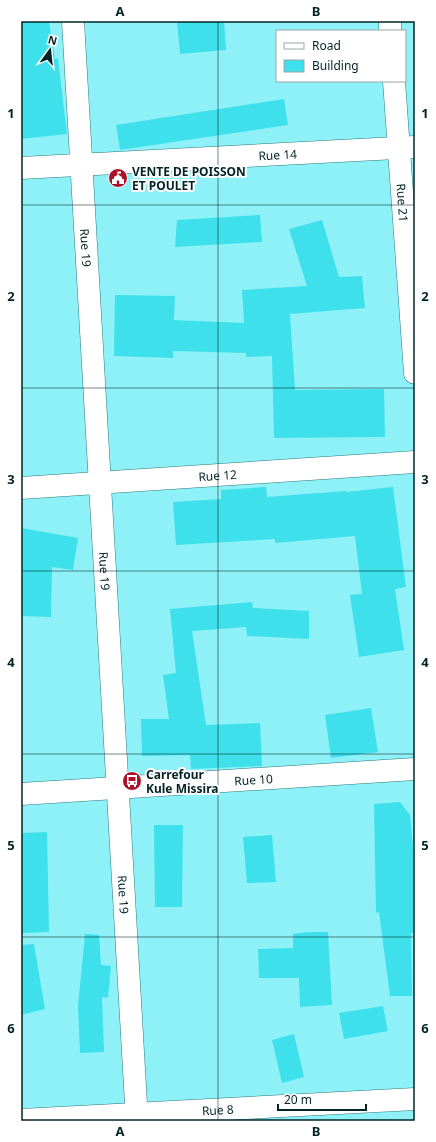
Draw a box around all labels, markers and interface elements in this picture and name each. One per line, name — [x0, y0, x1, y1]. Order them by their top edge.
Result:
text: A — [116, 2, 125, 20]
text: B — [312, 2, 320, 20]
north arrow — [30, 30, 70, 70]
legend — [276, 30, 406, 82]
text: N — [46, 31, 59, 48]
text: Road — [312, 37, 341, 54]
text: Building — [312, 57, 359, 74]
text: 1 — [7, 104, 15, 122]
text: 1 — [421, 104, 429, 122]
street label: Rue 14 — [258, 145, 297, 164]
place label: VENTE DE POISSON ET POULET — [132, 163, 246, 194]
public building icon: VENTE DE POISSON ET POULET — [107, 167, 129, 189]
street label: Rue 21 — [393, 183, 413, 223]
street label: Rue 19 — [77, 228, 96, 267]
text: 2 — [7, 287, 15, 305]
text: 2 — [421, 287, 429, 305]
street label: Rue 12 — [198, 465, 237, 485]
text: 3 — [7, 470, 15, 488]
text: 3 — [421, 470, 429, 488]
street label: Rue 19 — [95, 551, 115, 591]
text: 4 — [7, 653, 15, 671]
text: 4 — [421, 653, 429, 671]
place label: Carrefour Kule Missira — [146, 766, 218, 797]
bus stop icon: Carrefour Kule Missira — [121, 770, 143, 792]
street label: Rue 10 — [234, 770, 273, 789]
text: 5 — [7, 836, 15, 854]
text: 5 — [421, 836, 429, 854]
street label: Rue 19 — [114, 875, 133, 914]
text: 6 — [7, 1019, 15, 1037]
text: 6 — [421, 1019, 429, 1037]
scale bar — [278, 1086, 366, 1112]
text: 20 m — [284, 1091, 312, 1108]
street label: Rue 8 — [201, 1100, 234, 1119]
text: A — [116, 1122, 125, 1140]
text: B — [312, 1122, 320, 1140]

